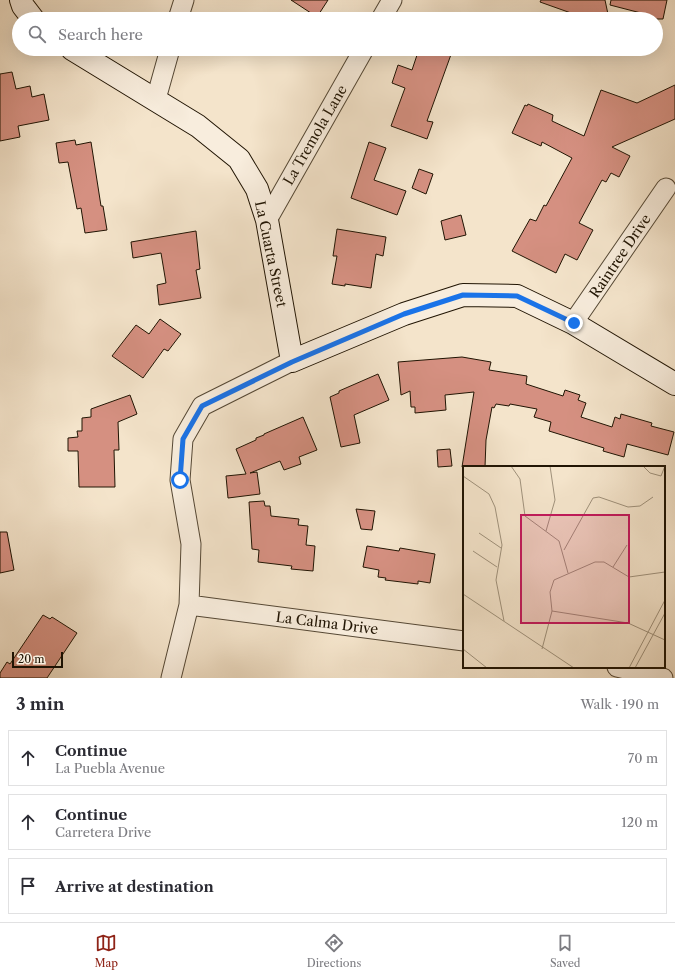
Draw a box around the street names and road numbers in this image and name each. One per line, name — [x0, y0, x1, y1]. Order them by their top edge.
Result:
street label: La Tremola Lane — [279, 82, 351, 188]
street label: La Cuarta Street — [251, 199, 291, 309]
street label: Raintree Drive — [585, 211, 655, 301]
street label: La Calma Drive — [275, 608, 379, 638]

